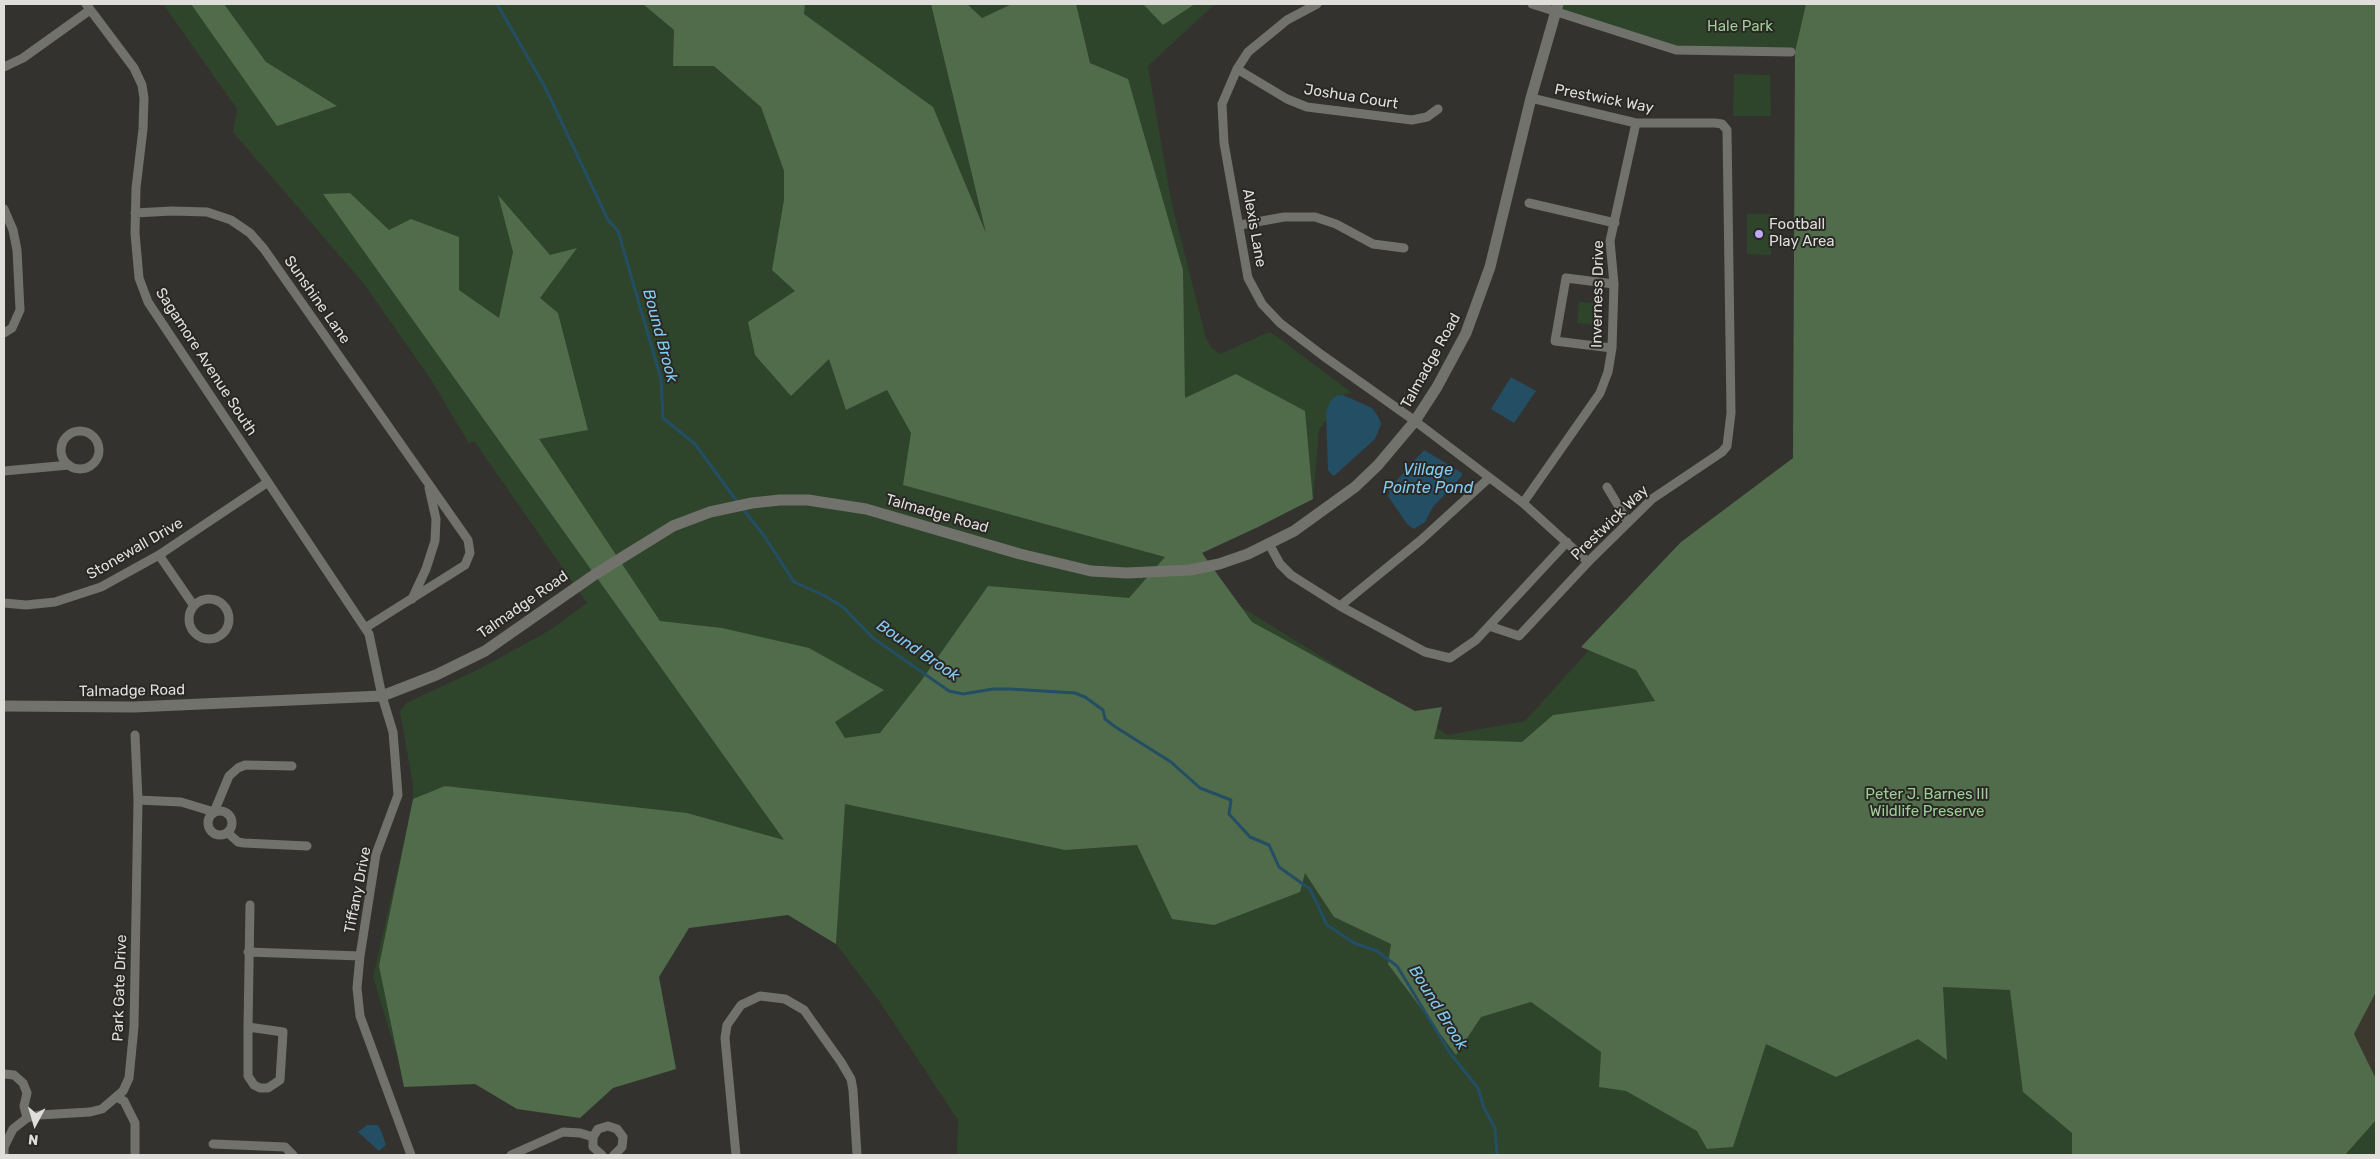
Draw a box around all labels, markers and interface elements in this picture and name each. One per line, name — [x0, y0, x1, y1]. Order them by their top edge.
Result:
park label: Hale Park — [1707, 18, 1773, 36]
street label: Joshua Court — [1303, 81, 1399, 113]
street label: Prestwick Way — [1553, 81, 1655, 117]
street label: Alexis Lane — [1238, 187, 1270, 269]
place label: Football Play Area — [1769, 216, 1835, 251]
marker: Football Play Area — [1753, 228, 1765, 240]
street label: Inverness Drive — [1588, 240, 1608, 348]
street label: Sunshine Lane — [280, 253, 354, 347]
street label: Sagamore Avenue South — [151, 285, 261, 439]
water label: Bound Brook — [638, 287, 682, 385]
street label: Talmadge Road — [1397, 310, 1465, 412]
water label: Village Pointe Pond — [1383, 460, 1473, 498]
street label: Prestwick Way — [1568, 482, 1652, 564]
street label: Talmadge Road — [883, 491, 991, 537]
street label: Stonewall Drive — [84, 514, 186, 584]
street label: Talmadge Road — [474, 567, 572, 643]
water label: Bound Brook — [873, 616, 963, 686]
street label: Talmadge Road — [79, 681, 185, 701]
park label: Peter J. Barnes III Wildlife Preserve — [1865, 786, 1989, 821]
street label: Tiffany Drive — [341, 845, 375, 935]
street label: Park Gate Drive — [109, 934, 131, 1042]
water label: Bound Brook — [1404, 962, 1472, 1054]
north arrow — [10, 1099, 60, 1149]
text: N — [27, 1130, 39, 1148]

